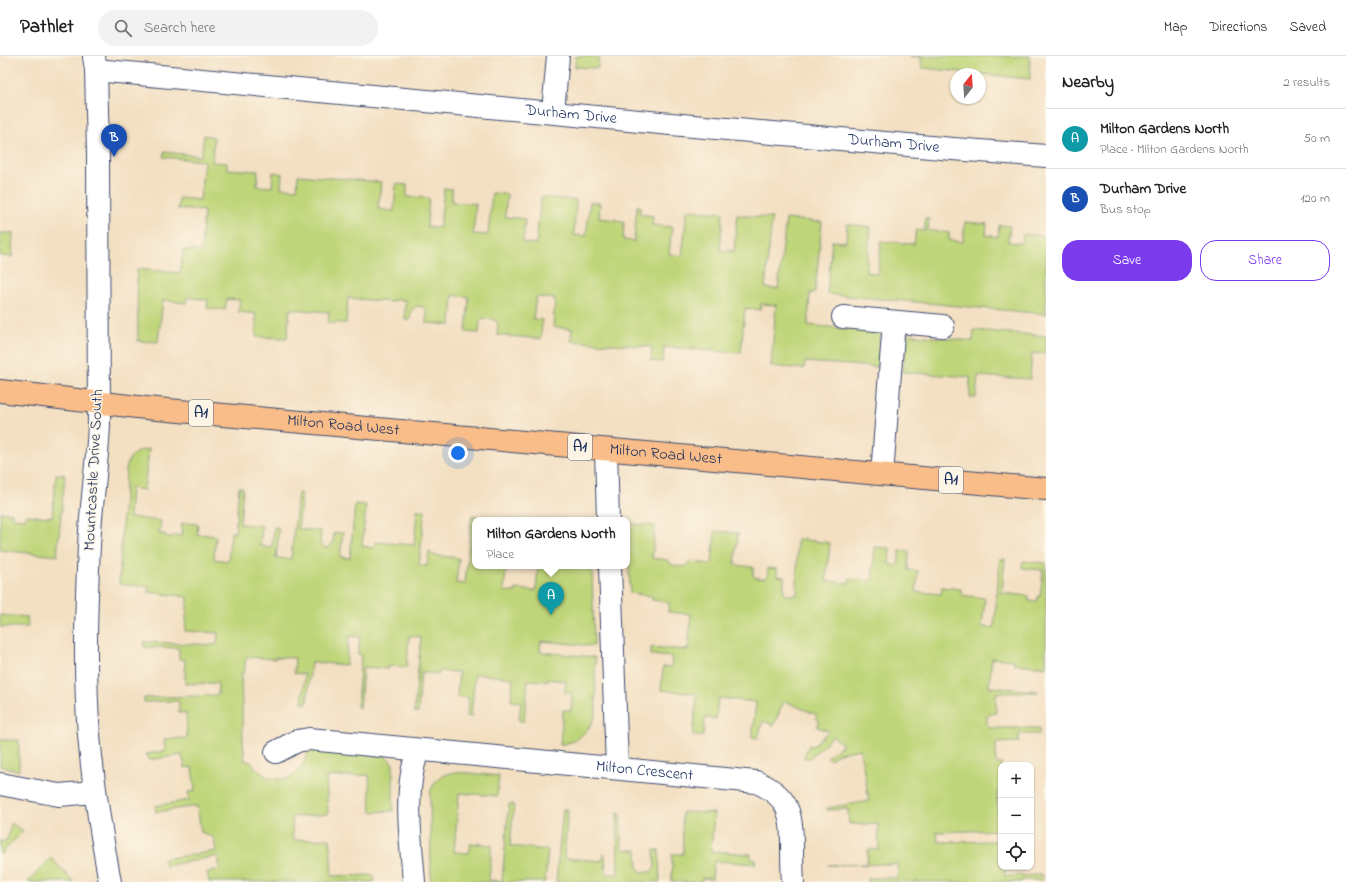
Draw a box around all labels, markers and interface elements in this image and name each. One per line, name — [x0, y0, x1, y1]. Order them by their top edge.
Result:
search box — [98, 10, 378, 46]
text: Pathlet — [20, 14, 74, 41]
icon: search — [112, 17, 134, 39]
text: Search here — [144, 17, 215, 39]
text: Map — [1164, 17, 1187, 38]
text: Directions — [1209, 17, 1267, 38]
text: Saved — [1289, 17, 1326, 38]
north arrow — [950, 68, 986, 104]
text: Nearby — [1062, 70, 1114, 95]
text: 2 results — [1283, 73, 1330, 92]
street label: Durham Drive — [523, 98, 619, 131]
text: Milton Gardens North — [1100, 118, 1229, 140]
pin: B — [101, 124, 127, 157]
street label: Durham Drive — [846, 128, 941, 160]
text: A — [1071, 129, 1079, 148]
text: 50 m — [1304, 129, 1330, 148]
text: Place · Milton Gardens North — [1100, 140, 1249, 159]
text: Durham Drive — [1100, 178, 1186, 200]
text: B — [1071, 189, 1079, 208]
text: 120 m — [1300, 189, 1330, 208]
text: Bus stop — [1100, 200, 1151, 219]
button: Save — [1062, 240, 1192, 281]
button: Share — [1200, 240, 1330, 281]
street label: Mountcastle Drive South — [78, 389, 110, 551]
road number: A1 — [189, 400, 213, 426]
street label: Milton Road West — [286, 409, 401, 443]
road number: A1 — [568, 434, 592, 460]
street label: Milton Road West — [609, 438, 724, 472]
your location — [448, 443, 468, 463]
road number: A1 — [939, 467, 963, 493]
popup — [472, 517, 630, 569]
text: Milton Gardens North — [486, 523, 616, 545]
text: Place — [486, 545, 514, 564]
pin: A — [538, 582, 564, 615]
street label: Milton Crescent — [595, 755, 695, 788]
map controls — [998, 762, 1034, 870]
button: + — [998, 762, 1034, 798]
button: − — [998, 798, 1034, 834]
button: locate — [998, 834, 1034, 870]

